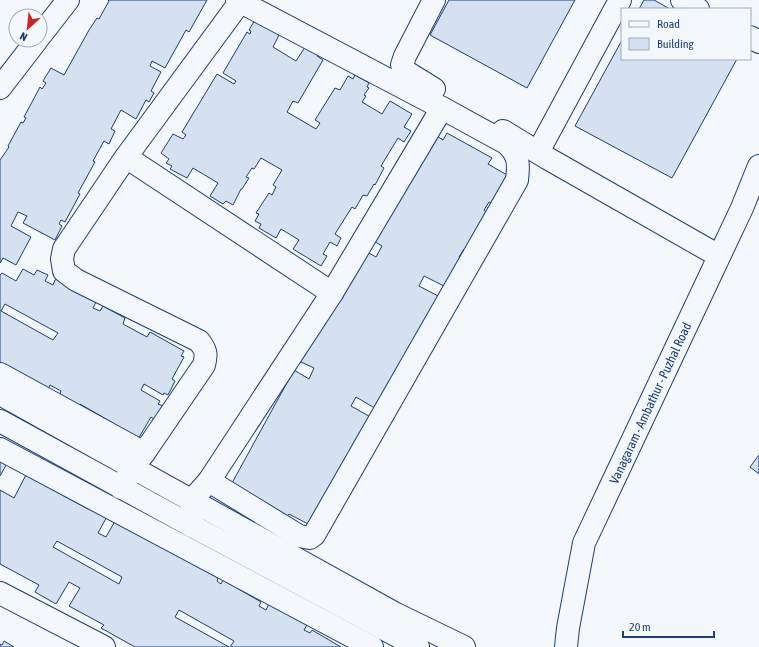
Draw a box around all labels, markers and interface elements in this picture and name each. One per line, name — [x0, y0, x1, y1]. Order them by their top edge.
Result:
north arrow — [8, 8, 48, 48]
legend — [621, 8, 751, 60]
text: Road — [657, 17, 680, 31]
text: N — [18, 30, 29, 44]
text: Building — [657, 37, 695, 51]
street label: Vanagaram - Ambathur - Puzhal Road — [606, 320, 694, 486]
scale bar — [623, 613, 714, 639]
text: 20 m — [629, 620, 651, 634]

